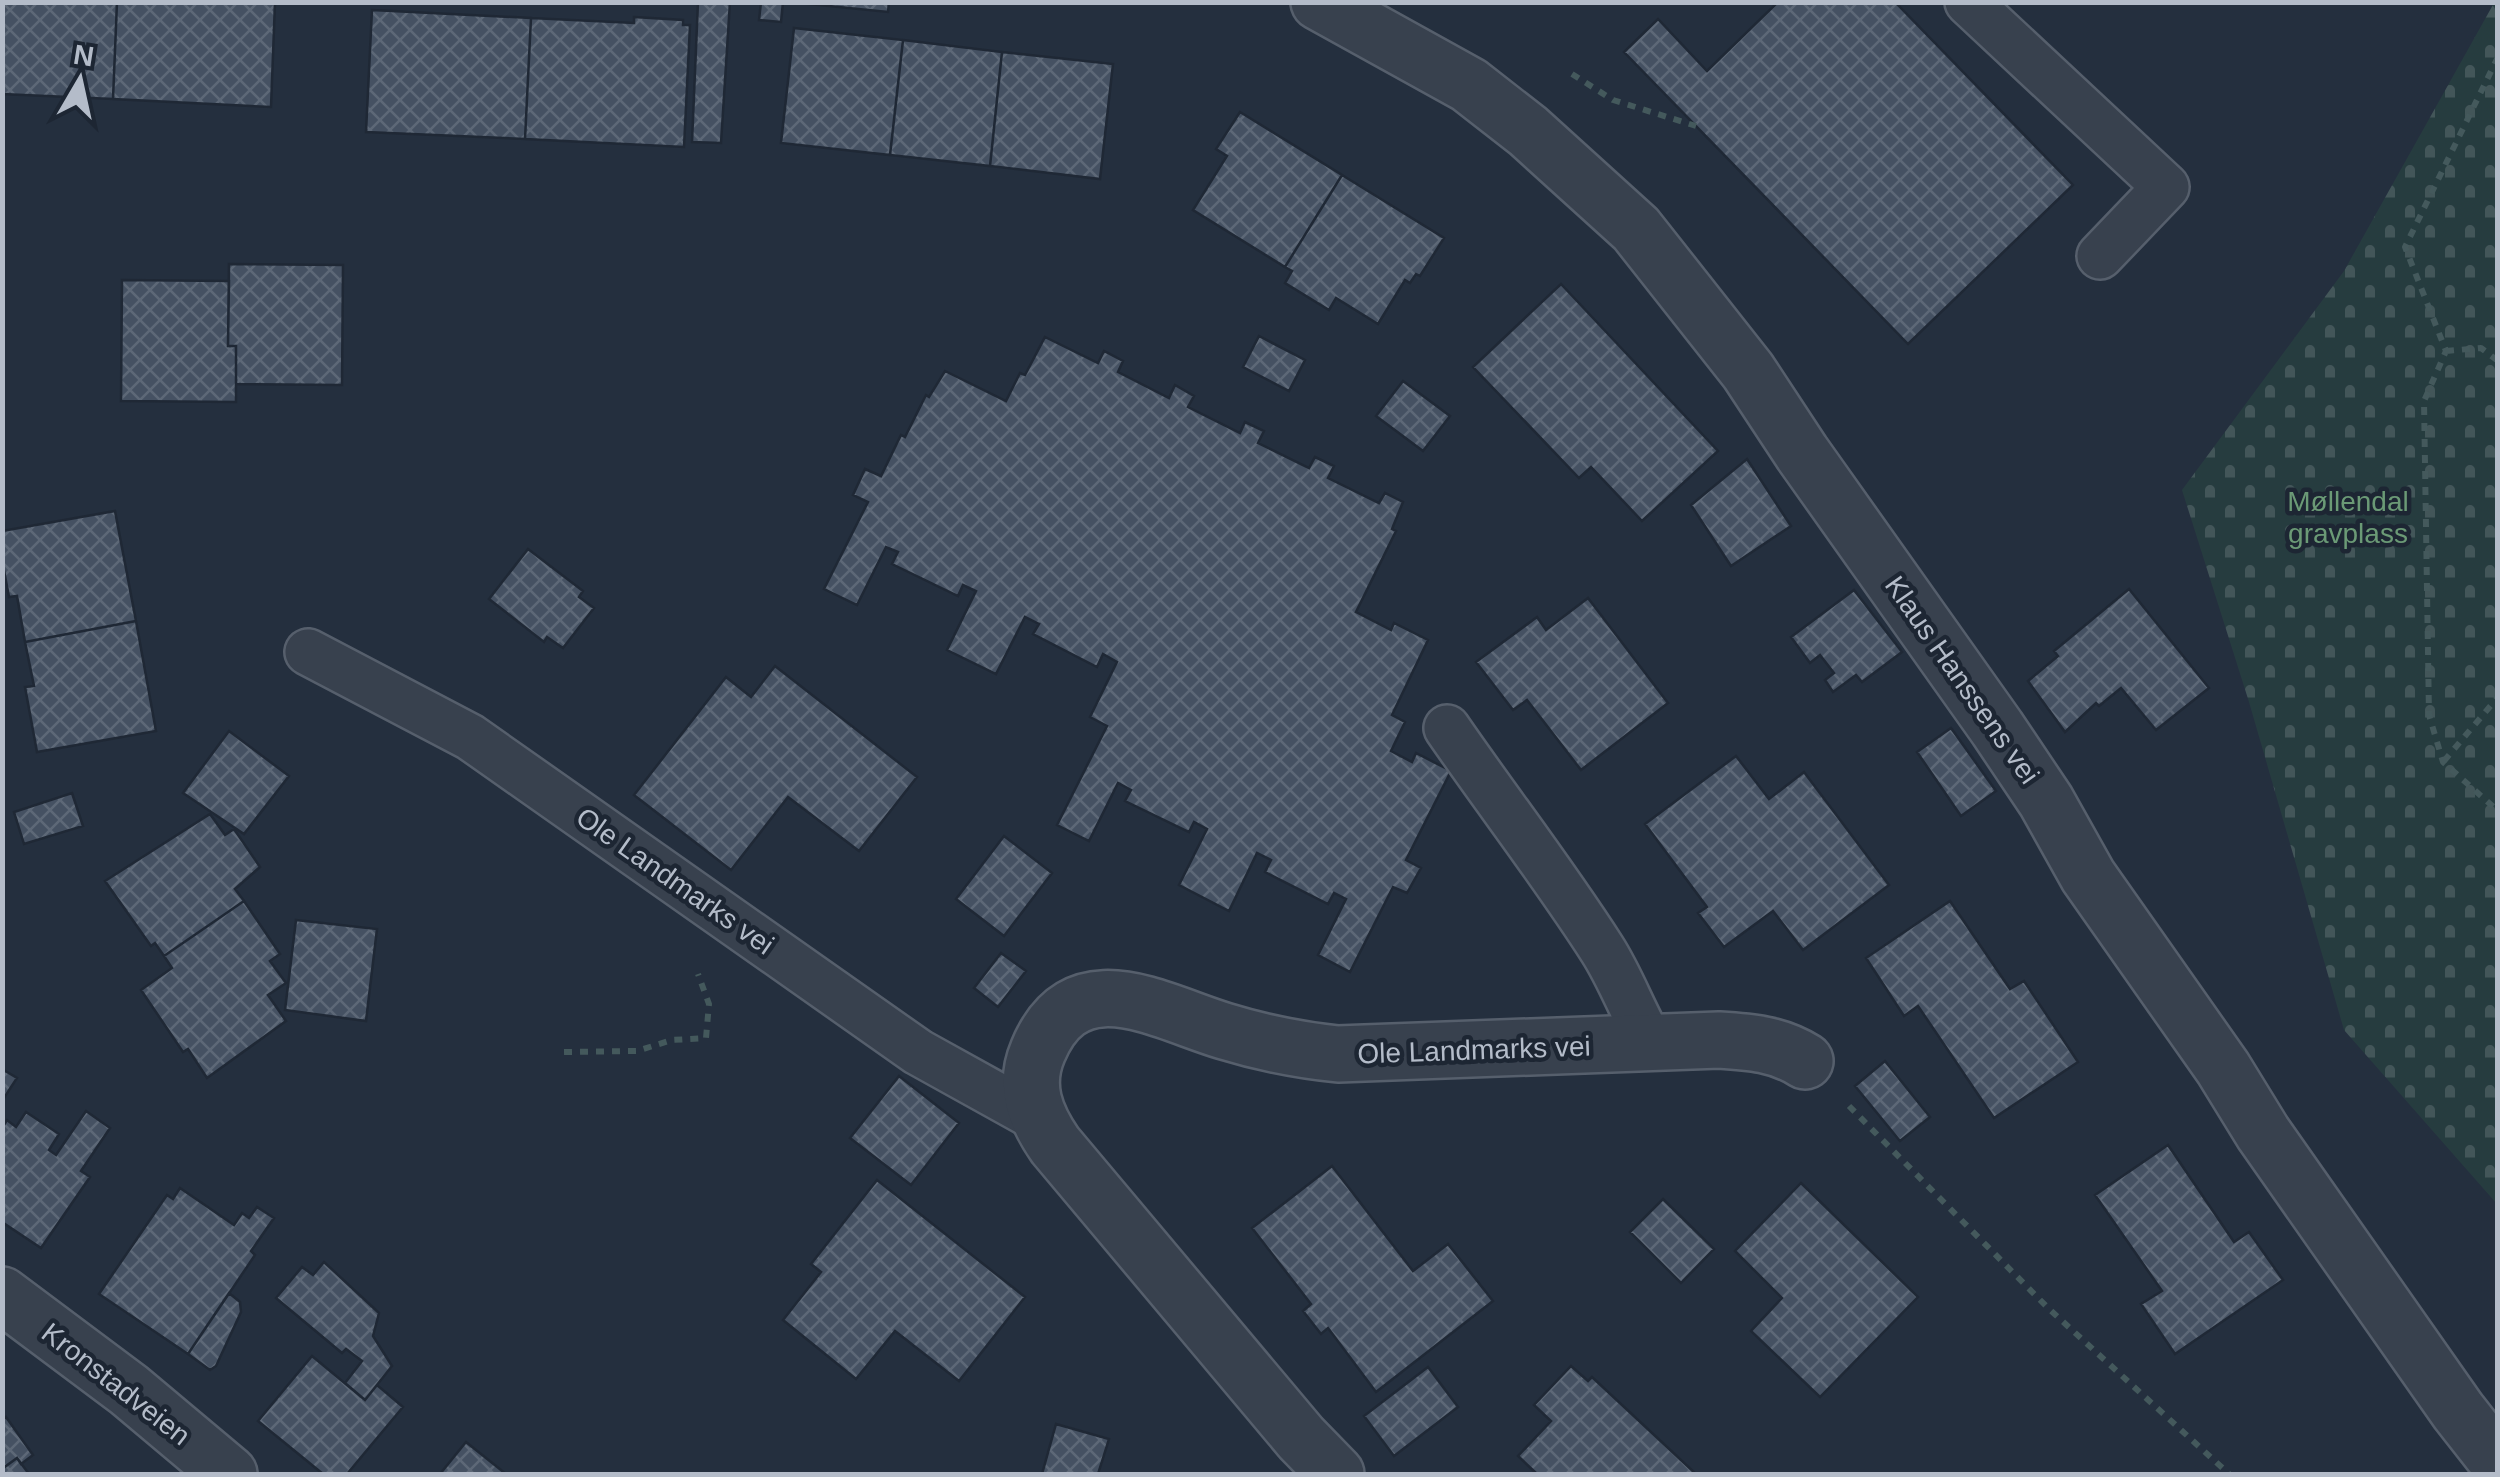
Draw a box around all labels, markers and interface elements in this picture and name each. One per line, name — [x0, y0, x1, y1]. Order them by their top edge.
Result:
north arrow — [30, 30, 130, 130]
text: N — [71, 39, 96, 73]
park label: Møllendal gravplass — [2287, 486, 2409, 549]
street label: Klaus Hanssens vei — [1879, 570, 2045, 790]
street label: Ole Landmarks vei — [570, 801, 780, 961]
street label: Ole Landmarks vei — [1357, 1030, 1591, 1070]
street label: Kronstadveien — [36, 1317, 196, 1451]

